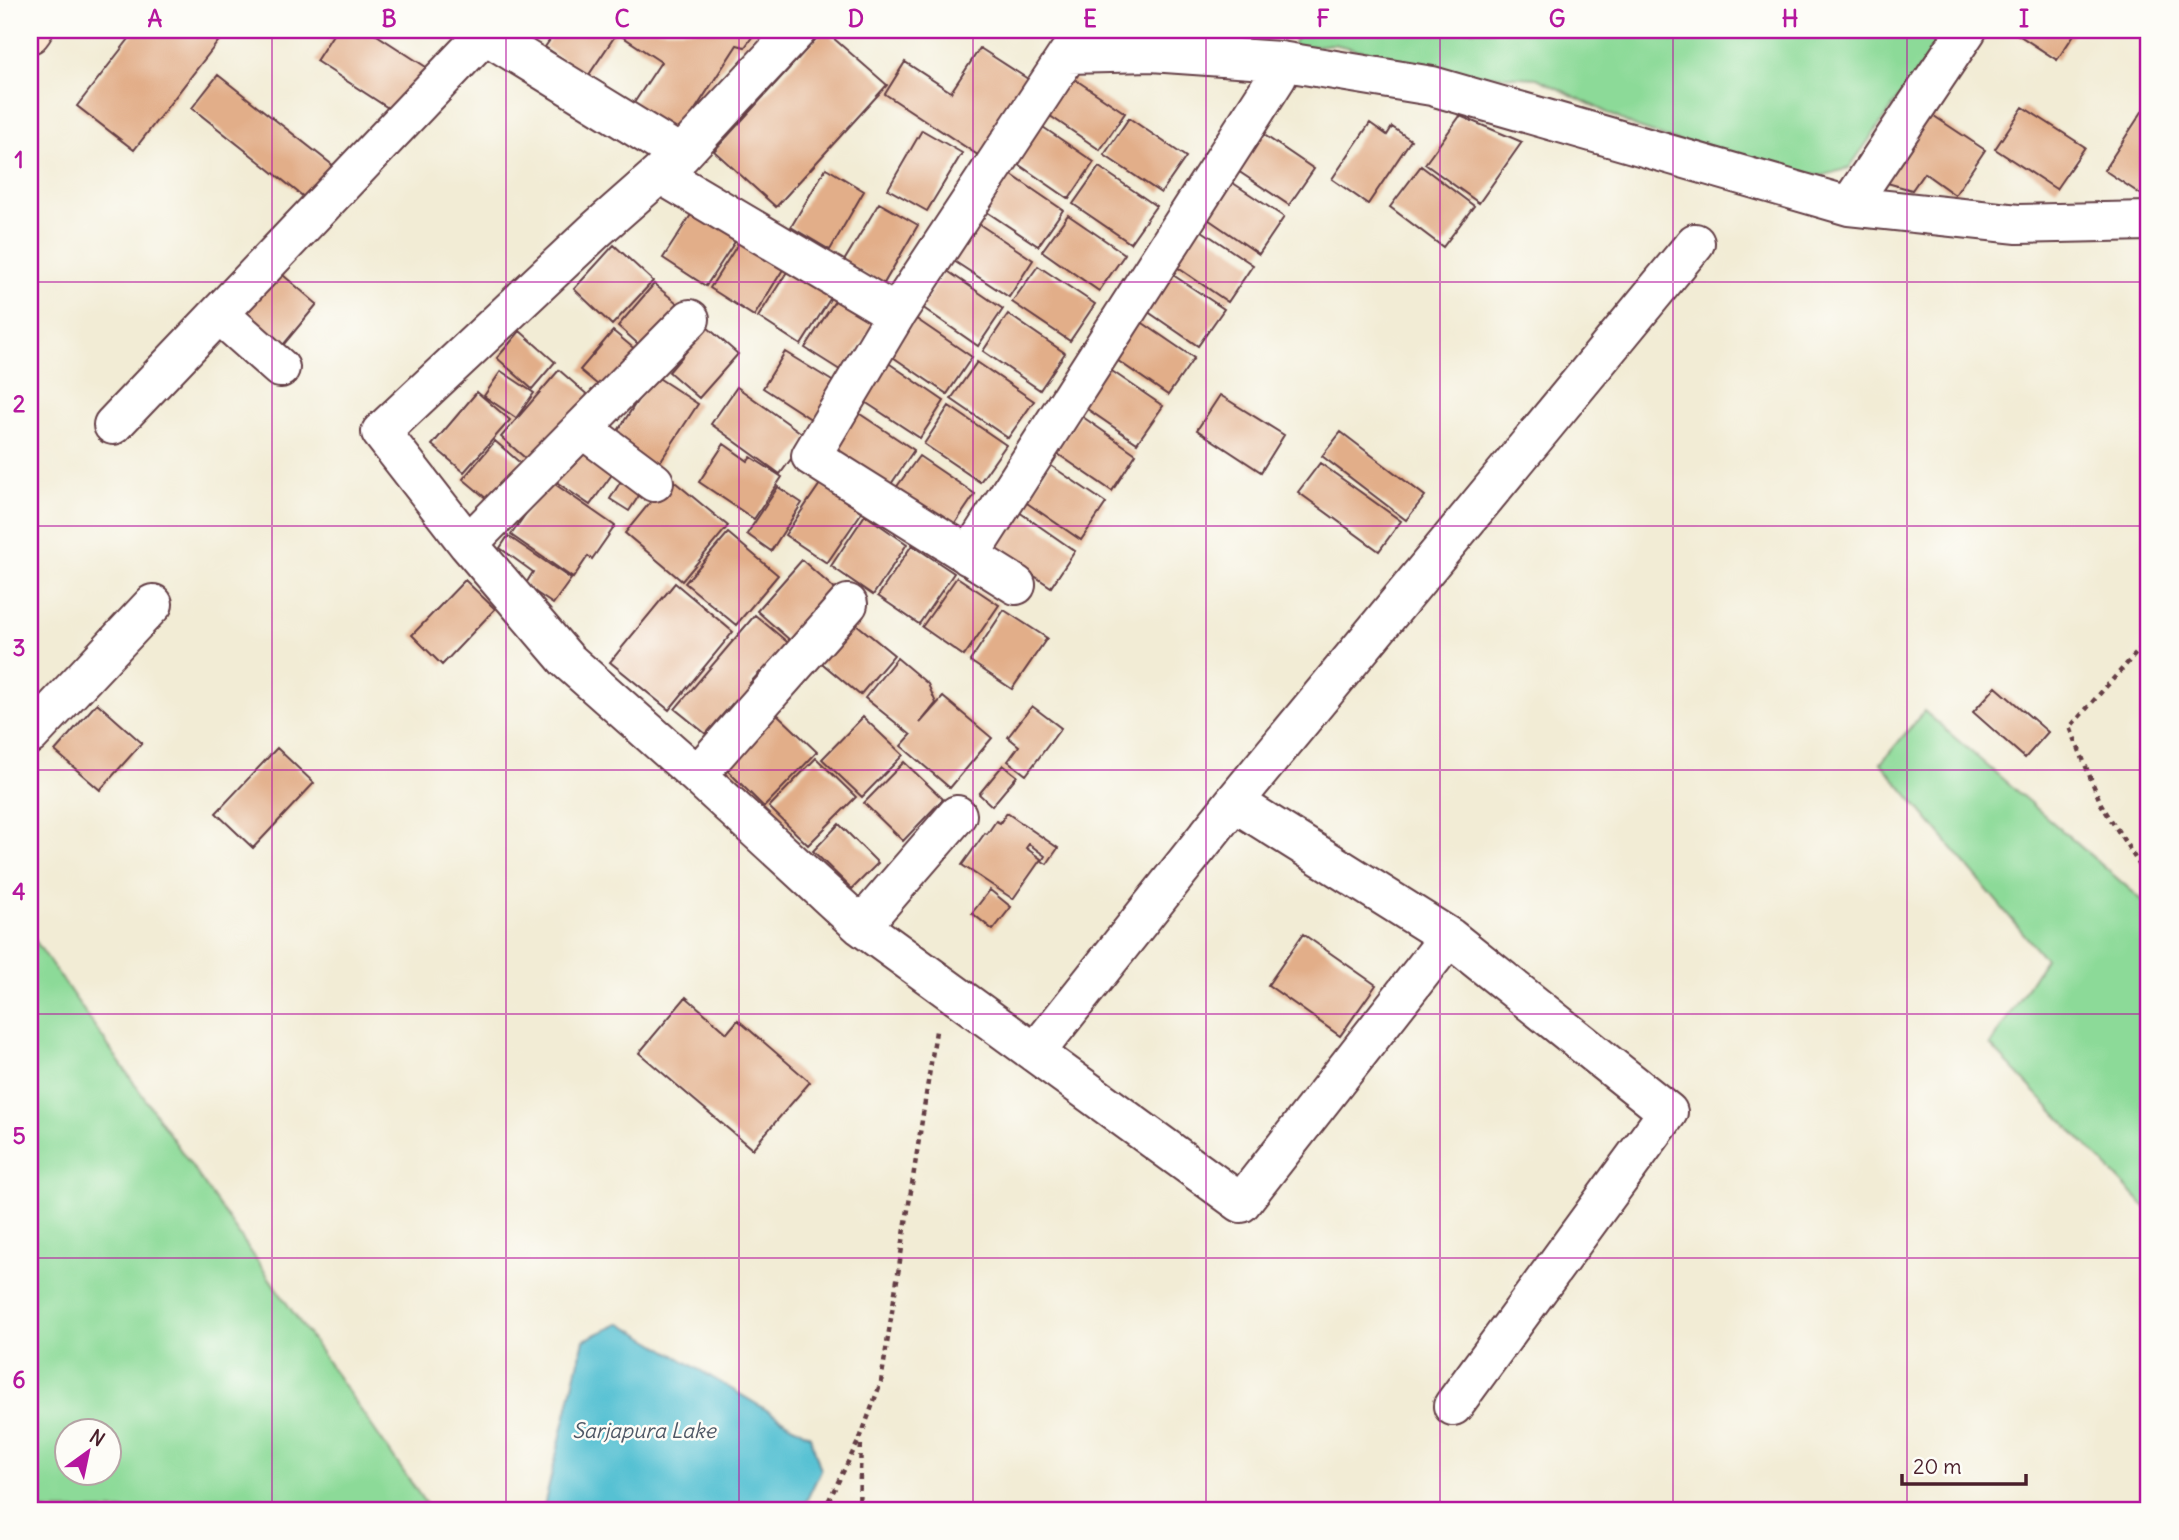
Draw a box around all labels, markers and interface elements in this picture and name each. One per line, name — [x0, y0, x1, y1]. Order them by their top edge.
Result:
text: A — [148, 4, 163, 33]
text: B — [381, 4, 397, 33]
text: C — [614, 4, 630, 33]
text: D — [848, 4, 864, 33]
text: E — [1083, 4, 1097, 33]
text: F — [1316, 4, 1330, 33]
text: G — [1549, 4, 1565, 33]
text: H — [1782, 4, 1798, 33]
text: I — [2019, 4, 2029, 33]
text: 1 — [14, 145, 24, 174]
text: 2 — [13, 389, 26, 418]
text: 3 — [12, 633, 26, 662]
text: 4 — [12, 877, 26, 906]
text: 5 — [12, 1121, 26, 1150]
text: 6 — [12, 1365, 26, 1394]
water label: Sarjapura Lake — [572, 1417, 717, 1444]
north arrow — [52, 1418, 122, 1488]
text: N — [85, 1424, 109, 1451]
scale bar — [1902, 1442, 2027, 1486]
text: 20 m — [1913, 1453, 1962, 1480]

